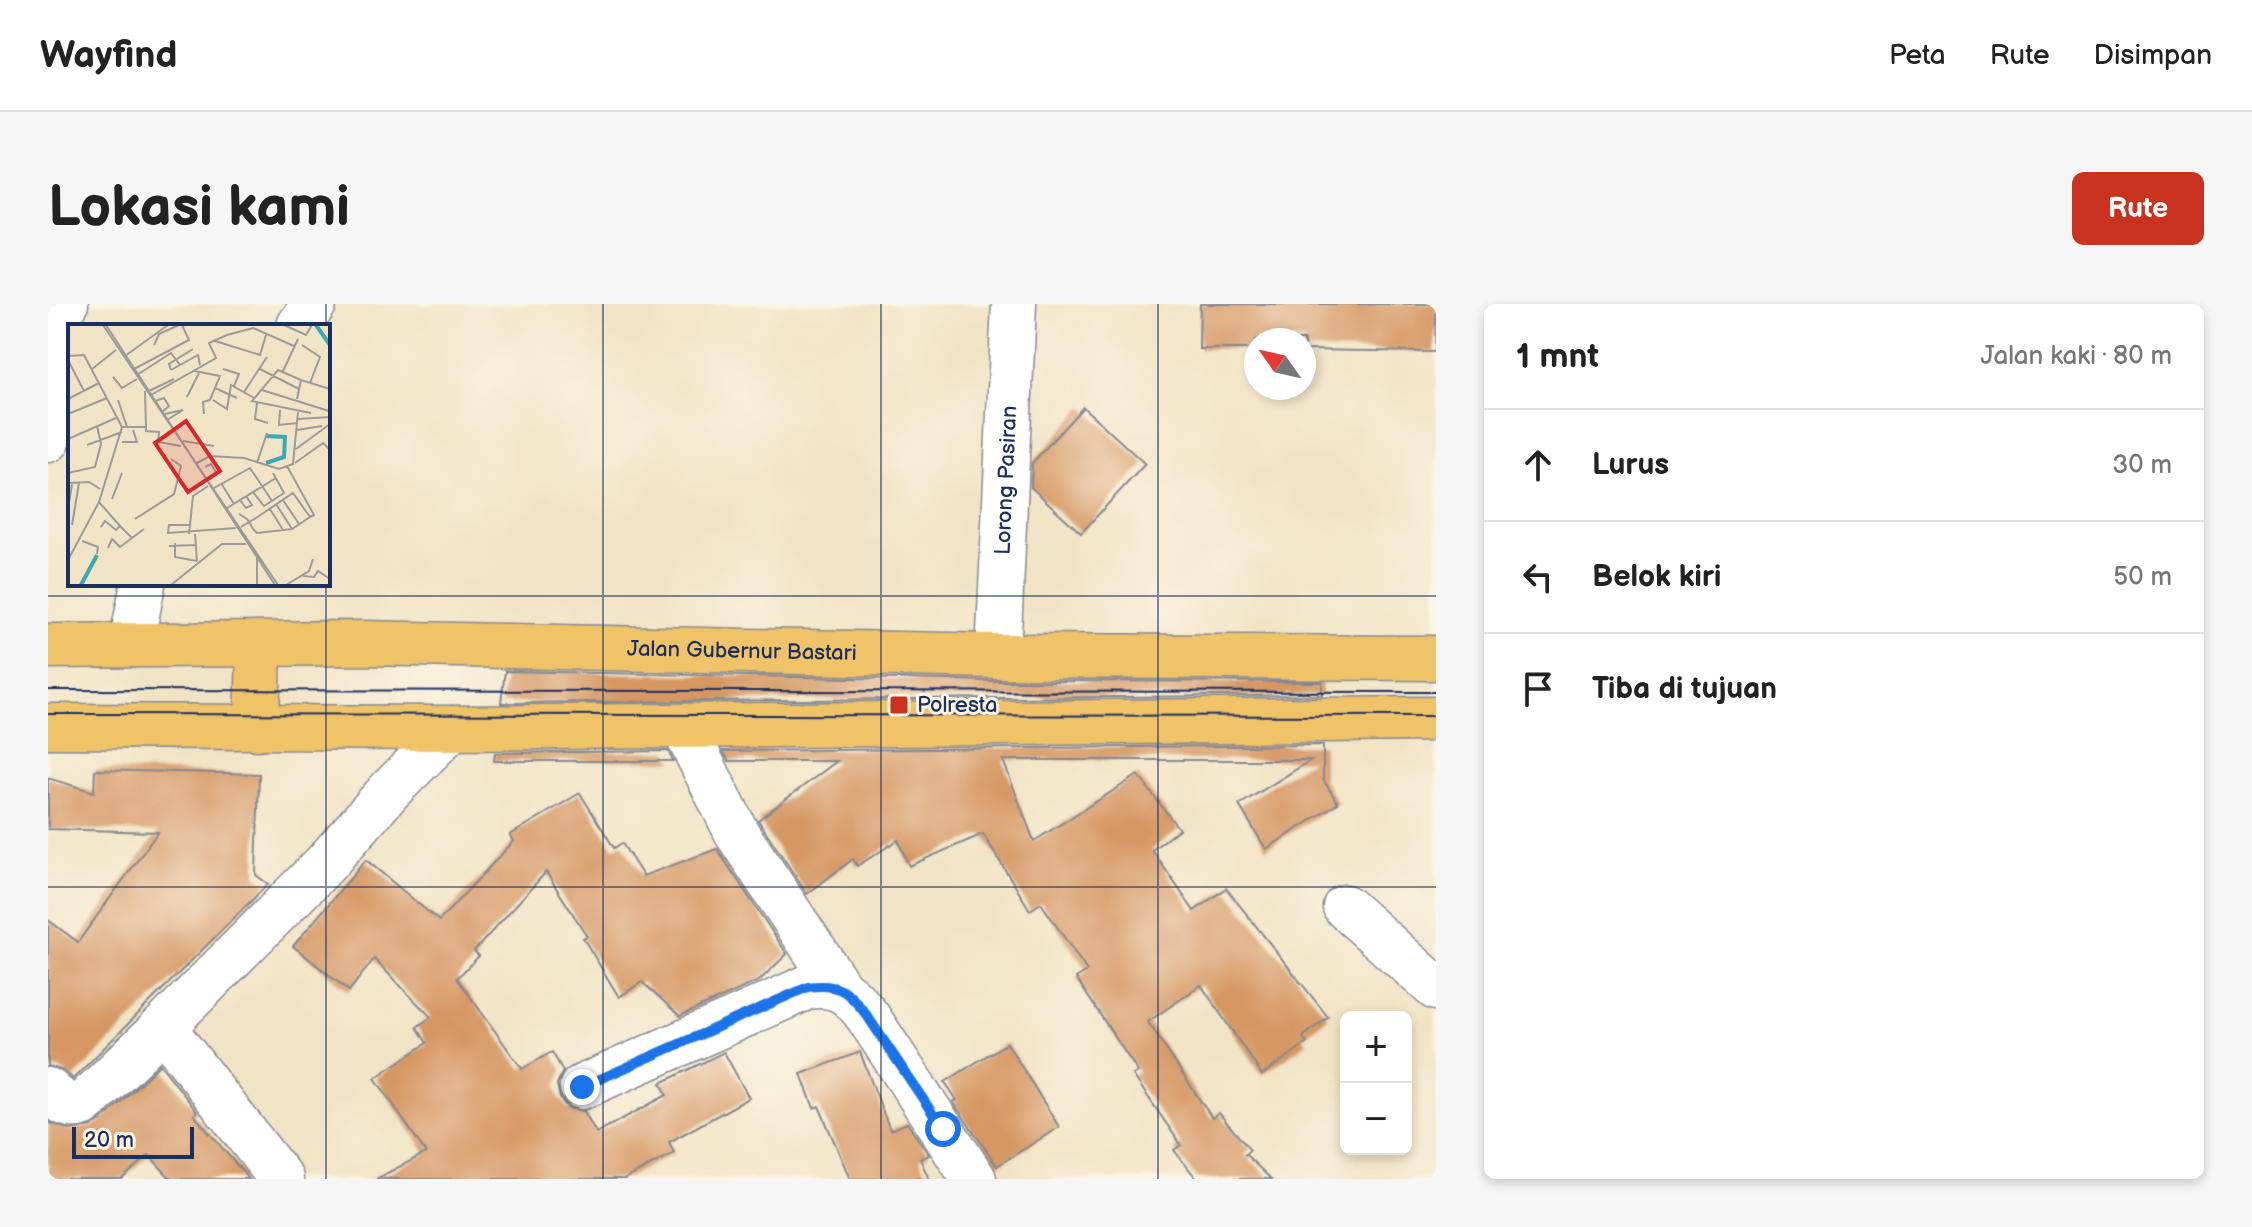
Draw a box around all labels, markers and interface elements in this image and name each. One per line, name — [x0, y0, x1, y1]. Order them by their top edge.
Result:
text: Wayfind — [40, 33, 178, 78]
text: Peta — [1889, 39, 1946, 72]
text: Rute — [1990, 39, 2050, 72]
text: Disimpan — [2094, 39, 2212, 72]
button: Rute — [2072, 172, 2204, 245]
text: Lokasi kami — [48, 175, 350, 242]
inset map — [68, 324, 330, 586]
north arrow — [1244, 328, 1316, 400]
text: 1 mnt — [1516, 336, 1599, 377]
text: Jalan kaki · 80 m — [1980, 341, 2172, 372]
street label: Lorong Pasiran — [989, 405, 1023, 555]
icon: ahead — [1516, 443, 1560, 487]
text: Lurus — [1592, 447, 1669, 483]
text: 30 m — [2112, 450, 2172, 481]
icon: left — [1516, 555, 1560, 599]
text: Belok kiri — [1592, 559, 1721, 595]
text: 50 m — [2113, 562, 2172, 593]
street label: Jalan Gubernur Bastari — [627, 635, 857, 667]
icon: arrive — [1516, 667, 1560, 711]
text: Tiba di tujuan — [1592, 671, 1777, 707]
place label: Polresta — [917, 692, 997, 719]
marker: Polresta — [888, 694, 910, 716]
map controls — [1340, 1011, 1412, 1155]
button: + — [1340, 1011, 1412, 1083]
route end — [564, 1069, 600, 1105]
button: − — [1340, 1083, 1412, 1155]
route start — [925, 1111, 961, 1147]
scale bar — [72, 1123, 194, 1159]
text: 20 m — [84, 1127, 134, 1154]

